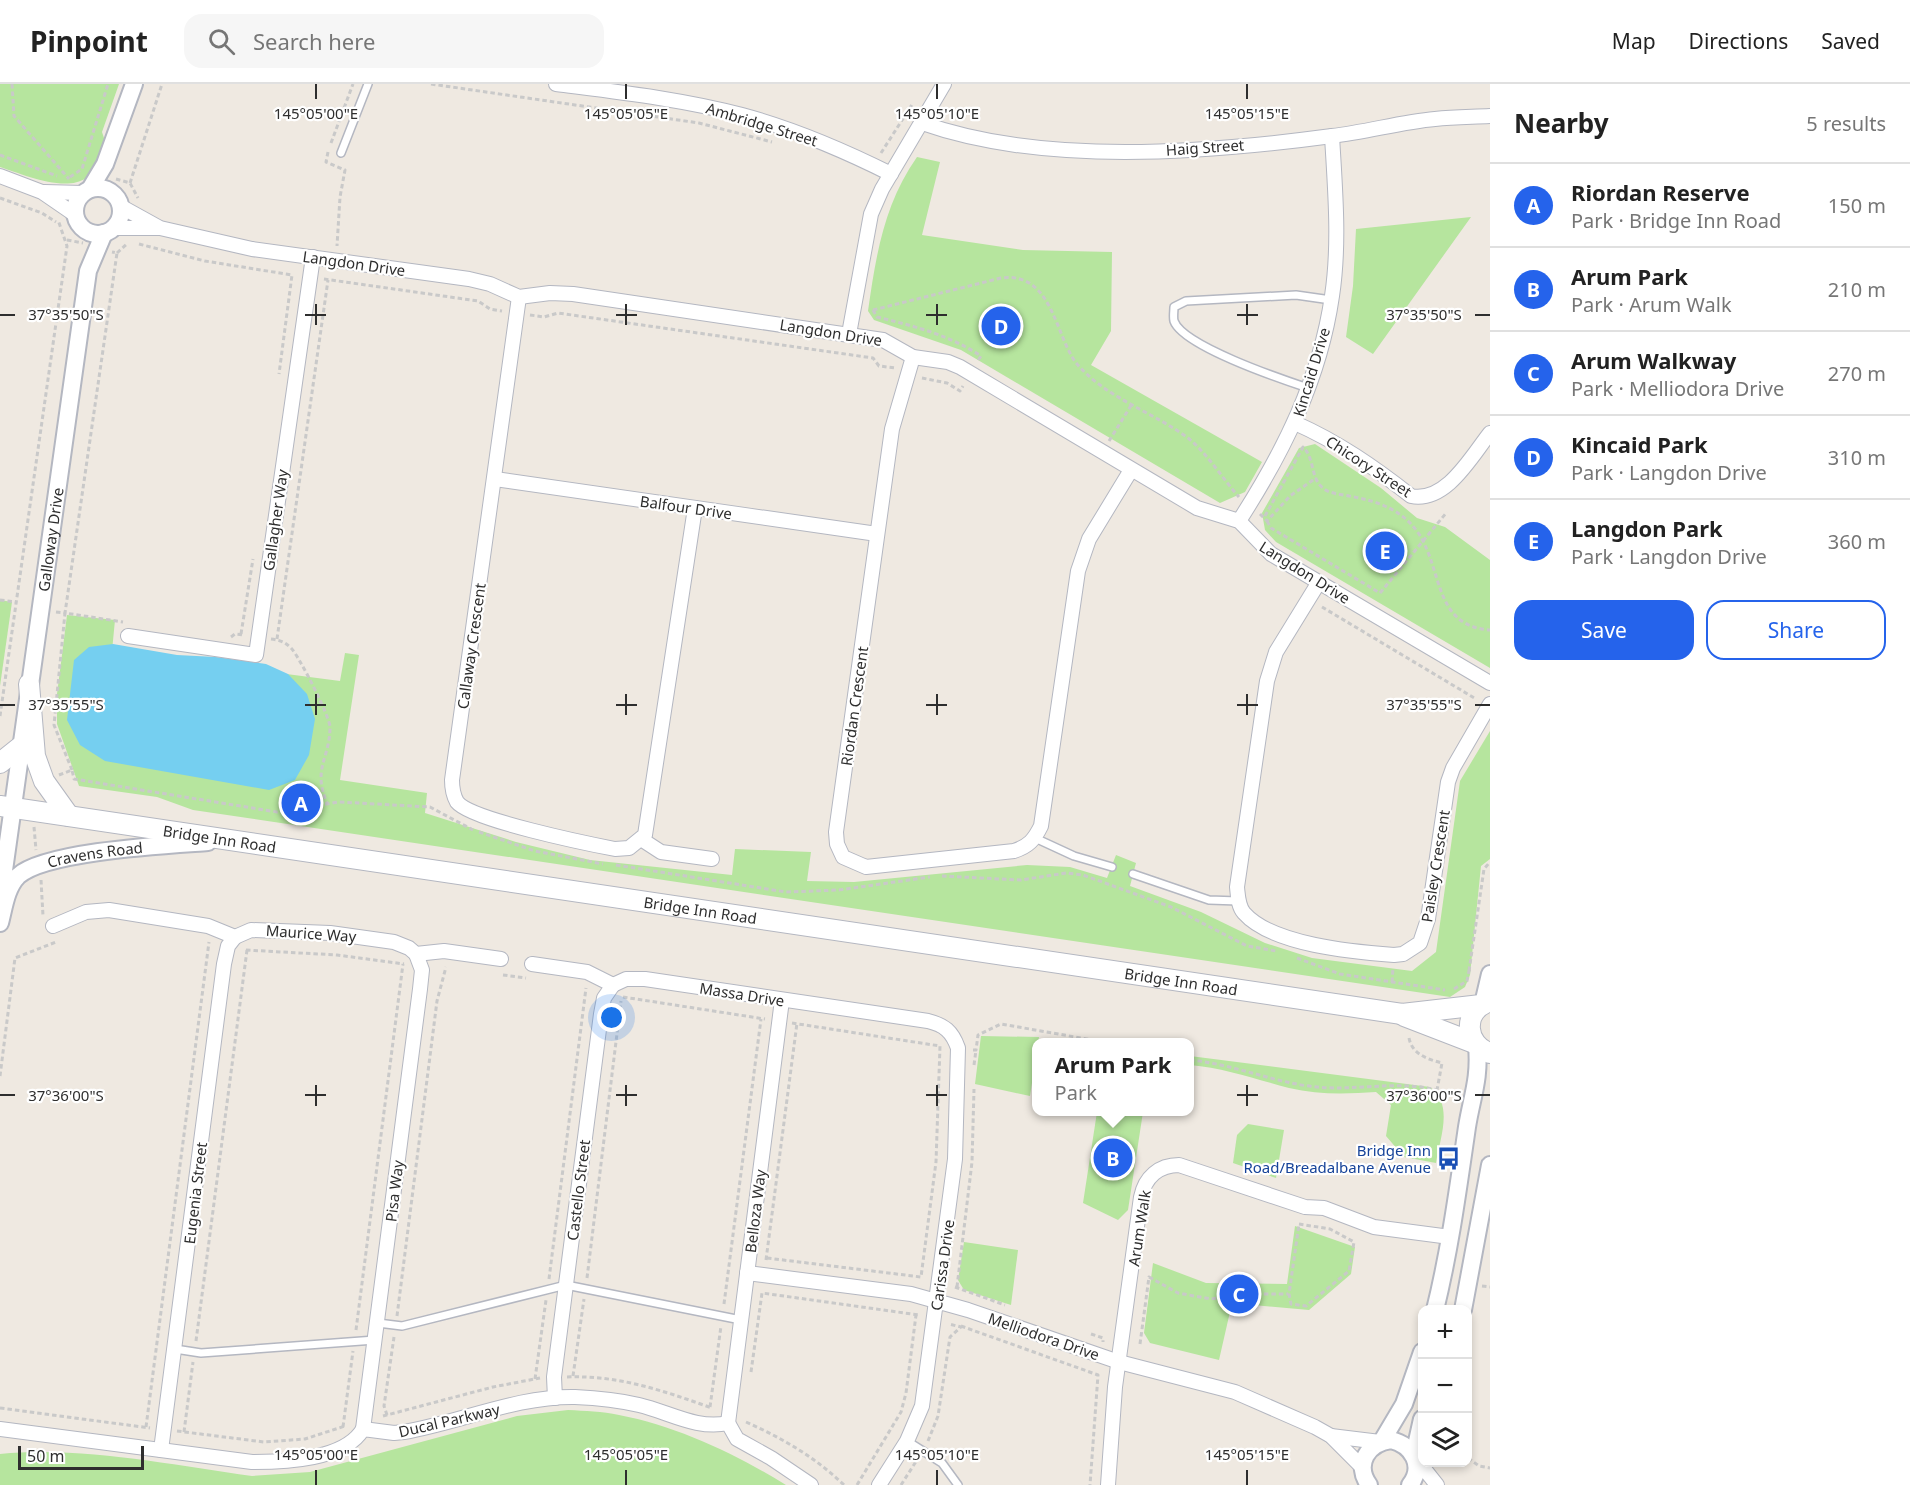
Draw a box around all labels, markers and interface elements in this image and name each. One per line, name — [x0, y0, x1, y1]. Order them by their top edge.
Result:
search box — [184, 14, 604, 68]
text: Pinpoint — [30, 22, 148, 60]
icon: search — [205, 25, 238, 58]
text: Search here — [253, 26, 375, 56]
text: Map — [1612, 27, 1656, 55]
text: Directions — [1689, 27, 1788, 55]
text: Saved — [1821, 27, 1880, 55]
street label: Ambridge Street — [704, 98, 821, 151]
text: 145°05'00"E — [274, 103, 358, 123]
text: 145°05'05"E — [584, 103, 668, 123]
text: 145°05'10"E — [895, 103, 979, 123]
text: 145°05'15"E — [1205, 103, 1289, 123]
text: Nearby — [1514, 105, 1609, 141]
text: 5 results — [1806, 110, 1886, 137]
street label: Haig Street — [1165, 134, 1245, 160]
text: Riordan Reserve — [1571, 177, 1750, 207]
text: A — [1527, 192, 1540, 219]
text: 150 m — [1828, 192, 1886, 219]
text: Park · Bridge Inn Road — [1571, 207, 1781, 234]
street label: Langdon Drive — [301, 246, 407, 280]
text: Arum Park — [1571, 261, 1688, 291]
text: B — [1527, 276, 1540, 303]
text: 210 m — [1828, 276, 1886, 303]
text: Park · Arum Walk — [1571, 291, 1732, 318]
text: 37°35'50"S — [28, 304, 104, 324]
pin: D — [982, 304, 1020, 348]
text: 37°35'50"S — [1386, 304, 1462, 324]
street label: Langdon Drive — [778, 314, 884, 350]
street label: Kincaid Drive — [1288, 325, 1334, 419]
text: Arum Walkway — [1571, 345, 1736, 375]
text: C — [1527, 360, 1540, 387]
text: 270 m — [1828, 360, 1886, 387]
text: Park · Melliodora Drive — [1571, 375, 1784, 402]
text: Kincaid Park — [1571, 429, 1708, 459]
street label: Chicory Street — [1322, 431, 1416, 502]
text: D — [1526, 444, 1541, 471]
text: 310 m — [1828, 444, 1886, 471]
text: Park · Langdon Drive — [1571, 459, 1767, 486]
street label: Gallagher Way — [258, 468, 292, 572]
street label: Galloway Drive — [33, 486, 68, 593]
street label: Balfour Drive — [639, 491, 733, 523]
text: Langdon Park — [1571, 513, 1723, 543]
pin: E — [1366, 528, 1404, 574]
text: E — [1528, 528, 1539, 555]
text: 360 m — [1828, 528, 1886, 555]
street label: Langdon Drive — [1256, 536, 1354, 608]
text: Park · Langdon Drive — [1571, 543, 1767, 570]
street label: Callaway Crescent — [452, 581, 490, 710]
button: Save — [1514, 600, 1694, 660]
button: Share — [1706, 600, 1886, 660]
street label: Riordan Crescent — [836, 644, 872, 767]
text: 37°35'55"S — [28, 694, 104, 714]
text: 37°35'55"S — [1386, 694, 1462, 714]
pin: A — [282, 780, 320, 826]
street label: Paisley Crescent — [1416, 808, 1454, 924]
street label: Bridge Inn Road — [162, 820, 278, 857]
street label: Cravens Road — [45, 837, 144, 872]
street label: Bridge Inn Road — [642, 892, 758, 928]
street label: Maurice Way — [265, 920, 357, 946]
street label: Bridge Inn Road — [1123, 963, 1239, 1000]
street label: Massa Drive — [698, 977, 786, 1011]
your location — [597, 1003, 626, 1032]
popup — [1032, 1038, 1194, 1116]
text: Arum Park — [1055, 1049, 1171, 1079]
text: Park — [1055, 1079, 1097, 1106]
text: 37°36'00"S — [28, 1085, 104, 1105]
text: 37°36'00"S — [1386, 1085, 1462, 1105]
pin: B — [1094, 1136, 1132, 1180]
street label: Castello Street — [562, 1138, 594, 1242]
street label: Eugenia Street — [179, 1140, 211, 1245]
place label: Bridge Inn Road/Breadalbane Avenue — [1243, 1140, 1431, 1177]
bus stop icon: Bridge Inn Road/Breadalbane Avenue — [1436, 1146, 1462, 1172]
street label: Pisa Way — [380, 1159, 408, 1223]
street label: Belloza Way — [740, 1168, 770, 1254]
street label: Arum Walk — [1123, 1188, 1155, 1268]
street label: Carissa Drive — [926, 1218, 958, 1312]
pin: C — [1220, 1272, 1258, 1316]
map controls — [1418, 1305, 1472, 1467]
button: + — [1418, 1305, 1472, 1359]
street label: Melliodora Drive — [986, 1308, 1102, 1364]
button: − — [1418, 1359, 1472, 1413]
street label: Ducal Parkway — [396, 1399, 502, 1441]
button: layers — [1418, 1413, 1472, 1467]
scale bar — [18, 1443, 144, 1470]
text: 145°05'00"E — [274, 1444, 358, 1464]
text: 145°05'05"E — [584, 1444, 668, 1464]
text: 145°05'10"E — [895, 1444, 979, 1464]
text: 145°05'15"E — [1205, 1444, 1289, 1464]
text: 50 m — [27, 1445, 64, 1467]

